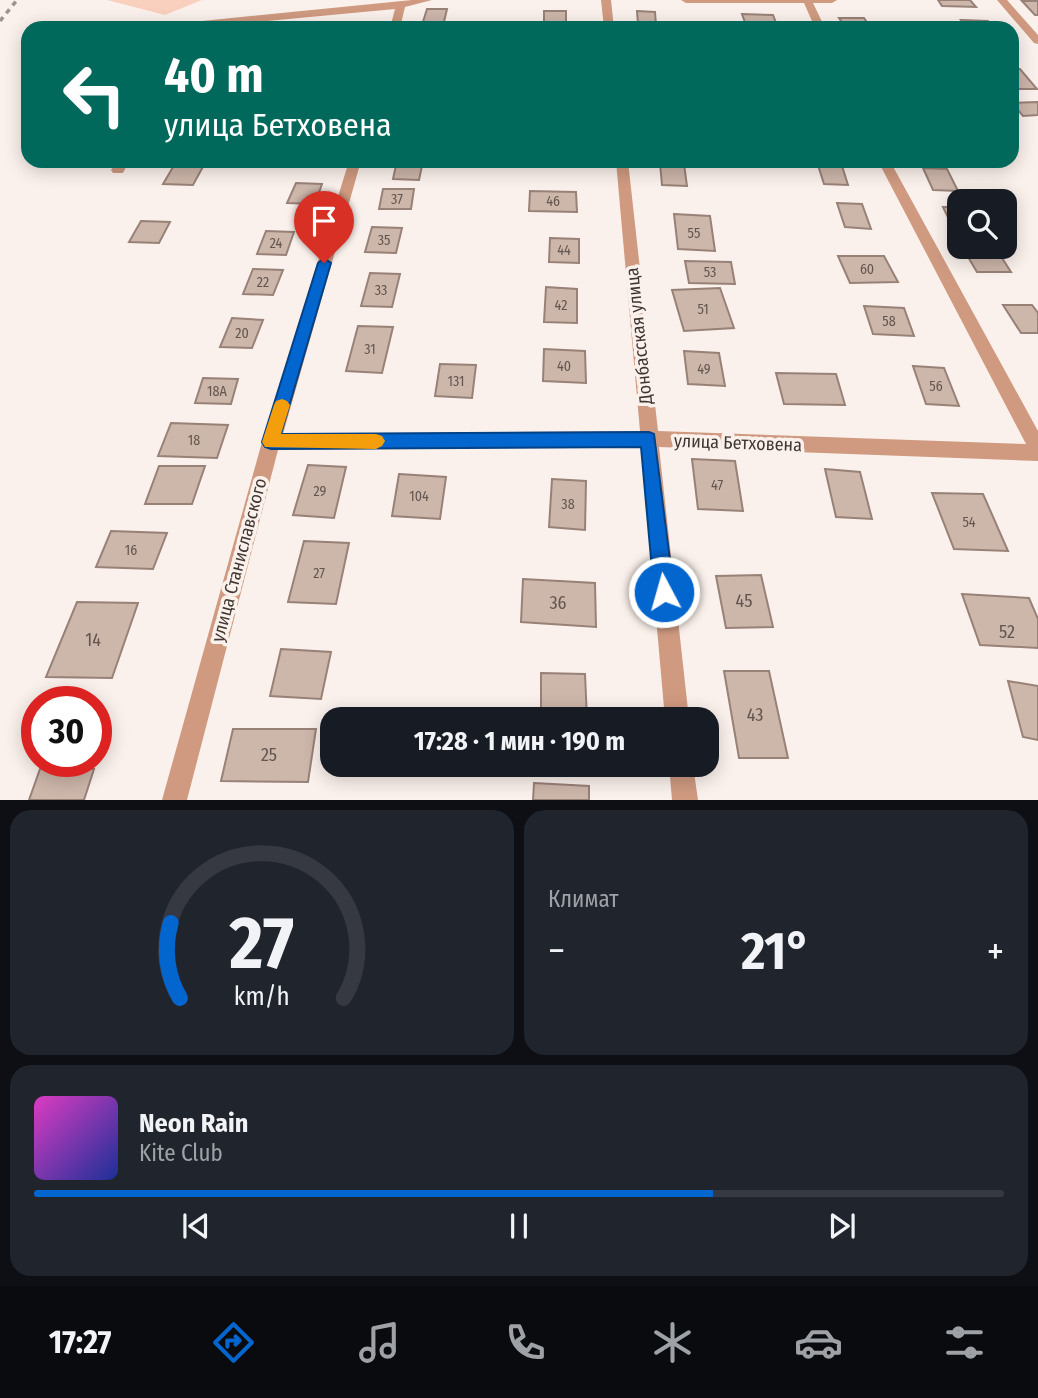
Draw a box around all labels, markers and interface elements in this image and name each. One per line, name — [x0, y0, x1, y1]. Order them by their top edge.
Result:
text: 40 m — [164, 46, 264, 105]
icon: left — [49, 49, 140, 140]
text: улица Бетховена — [164, 106, 392, 144]
map controls — [947, 189, 1017, 259]
button: search — [947, 189, 1017, 259]
pin — [294, 191, 354, 263]
house number: 37 — [391, 191, 403, 208]
house number: 46 — [546, 193, 560, 210]
icon: arrive — [305, 202, 343, 240]
house number: 55 — [688, 225, 700, 242]
house number: 35 — [378, 232, 390, 249]
house number: 24 — [270, 235, 283, 252]
house number: 44 — [557, 242, 571, 259]
house number: 60 — [860, 261, 874, 278]
house number: 53 — [704, 264, 716, 281]
street label: Донбасская улица — [621, 266, 657, 406]
house number: 22 — [257, 274, 269, 291]
house number: 33 — [375, 282, 387, 299]
house number: 42 — [555, 297, 567, 314]
house number: 51 — [697, 301, 709, 318]
house number: 58 — [882, 313, 896, 330]
house number: 20 — [235, 325, 249, 342]
house number: 31 — [364, 341, 376, 358]
house number: 40 — [557, 358, 571, 375]
house number: 49 — [697, 361, 711, 378]
house number: 131 — [448, 373, 464, 390]
house number: 56 — [929, 378, 943, 395]
house number: 18А — [207, 383, 228, 400]
street label: улица Бетховена — [674, 430, 803, 456]
house number: 18 — [188, 432, 200, 449]
street label: улица Станиславского — [207, 476, 271, 644]
house number: 47 — [711, 477, 723, 494]
house number: 29 — [314, 483, 327, 500]
house number: 104 — [409, 488, 429, 505]
house number: 38 — [561, 496, 575, 513]
house number: 54 — [962, 514, 976, 531]
house number: 16 — [125, 542, 137, 559]
position arrow — [627, 555, 701, 629]
house number: 27 — [313, 565, 325, 582]
house number: 45 — [736, 590, 752, 612]
house number: 36 — [549, 592, 567, 614]
house number: 52 — [999, 621, 1015, 643]
house number: 14 — [85, 629, 101, 651]
speed limit sign: 30 — [21, 686, 112, 777]
house number: 43 — [747, 704, 763, 726]
text: 17:28 · 1 мин · 190 m — [414, 726, 625, 757]
house number: 25 — [261, 744, 277, 766]
text: Климат — [548, 885, 619, 913]
text: 27 — [229, 901, 294, 988]
text: 21° — [741, 920, 811, 983]
text: − — [548, 928, 565, 974]
text: + — [987, 928, 1004, 974]
text: km/h — [234, 982, 290, 1012]
text: Neon Rain — [139, 1108, 248, 1139]
text: Kite Club — [139, 1139, 223, 1167]
icon: previous — [177, 1207, 215, 1245]
icon: pause — [500, 1207, 538, 1245]
icon: next — [823, 1207, 861, 1245]
icon: directions — [209, 1318, 258, 1367]
icon: music — [355, 1318, 404, 1367]
icon: phone — [501, 1318, 550, 1367]
icon: climate — [648, 1318, 697, 1367]
icon: car — [794, 1318, 843, 1367]
icon: filters — [940, 1318, 989, 1367]
text: 17:27 — [49, 1323, 111, 1361]

